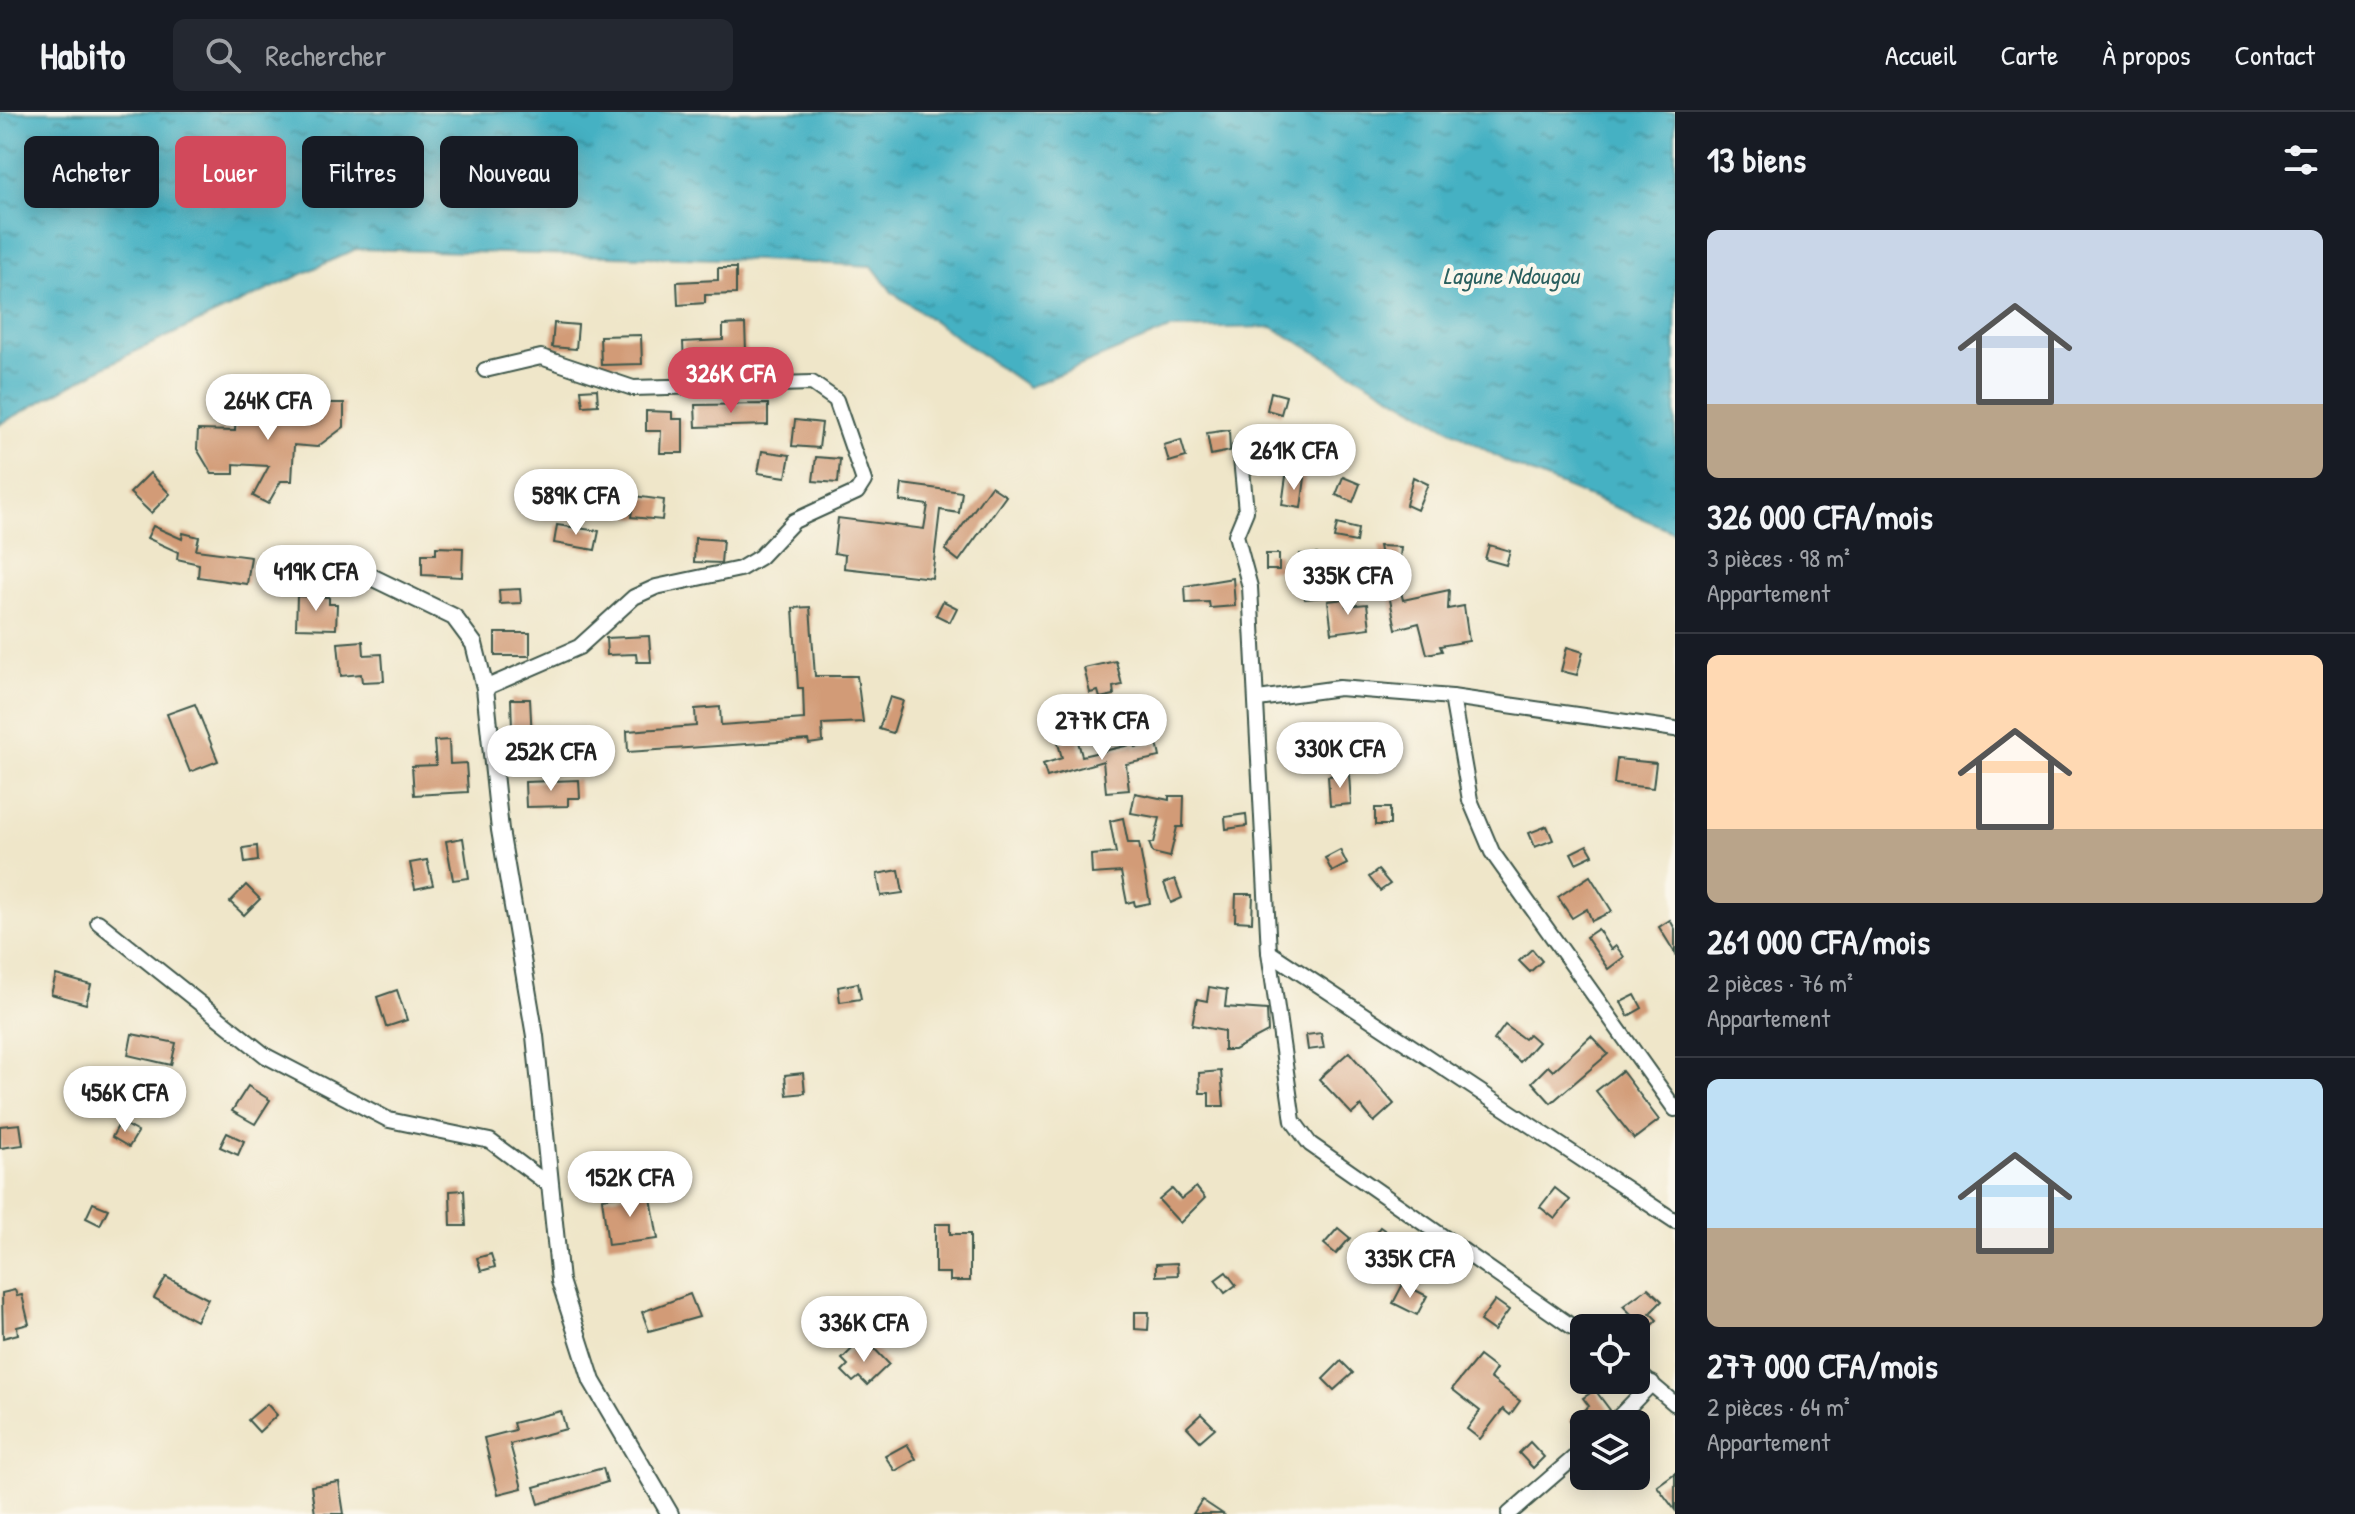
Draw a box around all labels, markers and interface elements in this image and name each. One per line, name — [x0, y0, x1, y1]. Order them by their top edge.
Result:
search box — [173, 19, 733, 91]
text: Habito — [40, 29, 125, 81]
icon: search — [201, 33, 245, 77]
text: Rechercher — [265, 35, 386, 75]
text: Accueil — [1885, 36, 1957, 74]
text: Carte — [2001, 36, 2058, 74]
text: À propos — [2102, 36, 2191, 74]
text: Contact — [2235, 36, 2315, 74]
chip: Acheter — [24, 136, 159, 208]
chip: Louer — [175, 136, 286, 208]
chip: Filtres — [302, 136, 424, 208]
chip: Nouveau — [440, 136, 578, 208]
text: 13 biens — [1707, 137, 1806, 183]
icon: filters — [2279, 138, 2323, 182]
water label: Lagune Ndougou — [1443, 259, 1581, 292]
icon: home — [1943, 282, 2087, 426]
pin: 326K CFA — [648, 347, 814, 415]
text: 326K CFA — [686, 355, 776, 390]
pin: 264K CFA — [185, 374, 351, 442]
text: 264K CFA — [224, 382, 312, 417]
pin: 261K CFA — [1211, 424, 1377, 492]
text: 261K CFA — [1250, 432, 1338, 467]
pin: 589K CFA — [493, 469, 659, 537]
text: 589K CFA — [532, 477, 620, 512]
text: 326 000 CFA/mois — [1707, 494, 1933, 540]
text: 3 pièces · 98 m² — [1707, 540, 1850, 575]
pin: 419K CFA — [233, 545, 399, 613]
pin: 335K CFA — [1265, 549, 1431, 617]
text: 419K CFA — [274, 553, 359, 588]
text: 335K CFA — [1303, 557, 1393, 592]
text: Appartement — [1707, 575, 1830, 610]
pin: 277K CFA — [1019, 694, 1185, 762]
text: 277K CFA — [1055, 702, 1149, 737]
icon: home — [1943, 707, 2087, 851]
pin: 330K CFA — [1257, 722, 1423, 790]
pin: 252K CFA — [468, 725, 634, 793]
text: 330K CFA — [1294, 730, 1386, 765]
text: 252K CFA — [505, 733, 597, 768]
text: 261 000 CFA/mois — [1707, 919, 1930, 965]
text: 2 pièces · 76 m² — [1707, 965, 1853, 1000]
text: Appartement — [1707, 1000, 1830, 1035]
pin: 456K CFA — [42, 1066, 208, 1134]
text: 456K CFA — [81, 1074, 169, 1109]
icon: home — [1943, 1131, 2087, 1275]
pin: 152K CFA — [547, 1151, 713, 1219]
text: 152K CFA — [586, 1159, 674, 1194]
pin: 335K CFA — [1327, 1232, 1493, 1300]
text: 335K CFA — [1365, 1240, 1455, 1275]
pin: 336K CFA — [781, 1296, 947, 1364]
text: 336K CFA — [819, 1304, 909, 1339]
map controls — [1570, 1314, 1650, 1490]
button: locate — [1570, 1314, 1650, 1394]
text: 277 000 CFA/mois — [1707, 1343, 1938, 1389]
text: 2 pièces · 64 m² — [1707, 1389, 1850, 1424]
button: layers — [1570, 1410, 1650, 1490]
text: Appartement — [1707, 1424, 1830, 1459]

